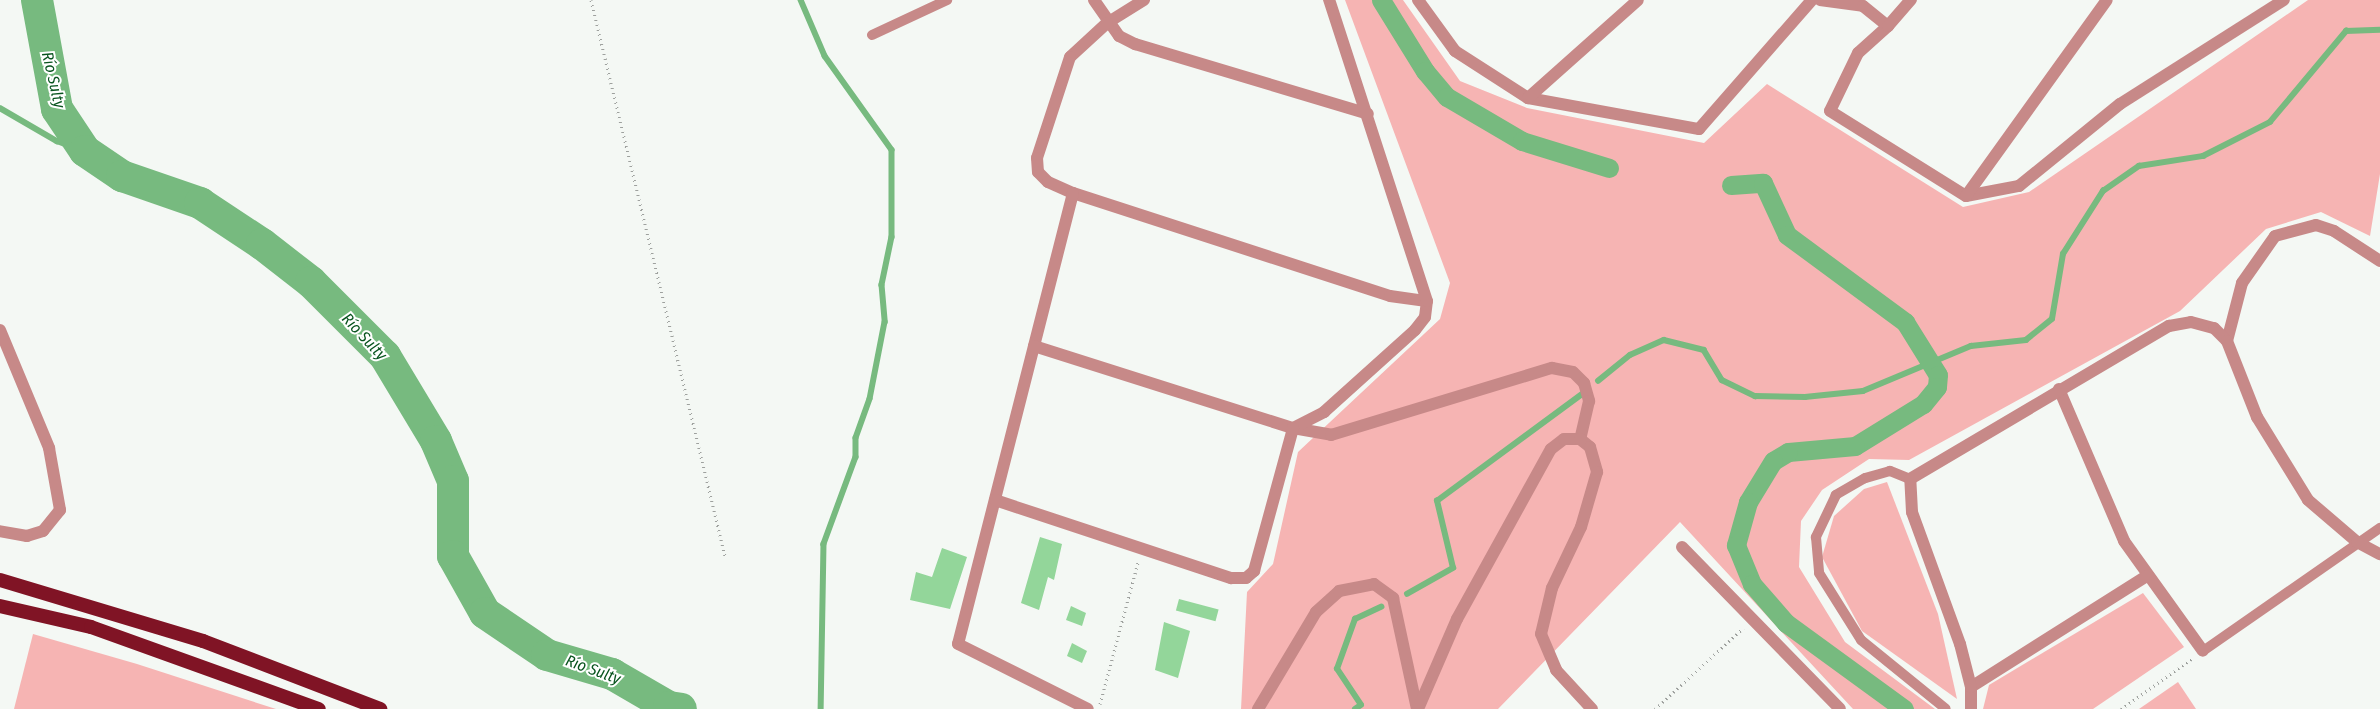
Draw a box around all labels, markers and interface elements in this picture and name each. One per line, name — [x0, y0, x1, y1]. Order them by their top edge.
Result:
water label: Río Sulty — [37, 50, 69, 110]
water label: Río Sulty — [337, 309, 391, 365]
water label: Río Sulty — [563, 651, 623, 689]

